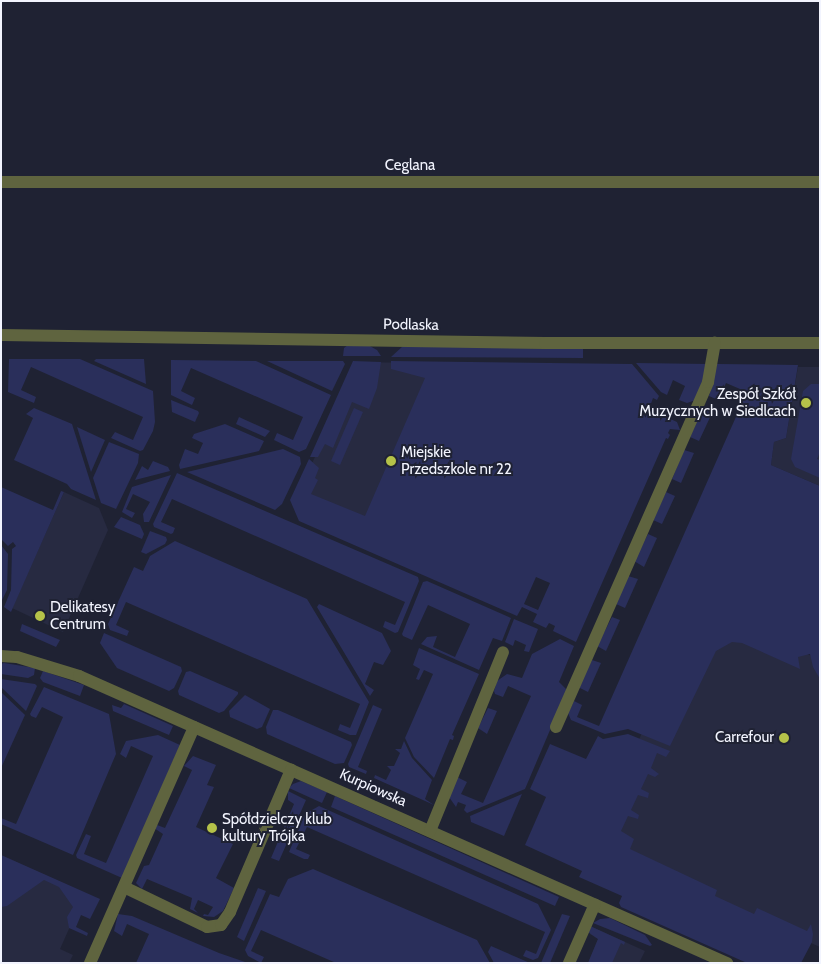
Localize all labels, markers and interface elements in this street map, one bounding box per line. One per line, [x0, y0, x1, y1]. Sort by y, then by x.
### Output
street label: Ceglana [385, 157, 435, 175]
street label: Podlaska [383, 316, 439, 334]
place label: Zespół Szkół Muzycznych w Siedlcach [639, 385, 796, 420]
marker: Zespół Szkół Muzycznych w Siedlcach [800, 397, 812, 409]
place label: Miejskie Przedszkole nr 22 [401, 443, 512, 478]
marker: Miejskie Przedszkole nr 22 [385, 455, 397, 467]
place label: Delikatesy Centrum [50, 598, 115, 633]
marker: Delikatesy Centrum [34, 610, 46, 622]
place label: Carrefour [715, 729, 774, 747]
marker: Carrefour [778, 732, 790, 744]
street label: Kurpiowska [337, 765, 409, 811]
place label: Spółdzielczy klub kultury Trójka [222, 810, 332, 845]
marker: Spółdzielczy klub kultury Trójka [206, 822, 218, 834]

